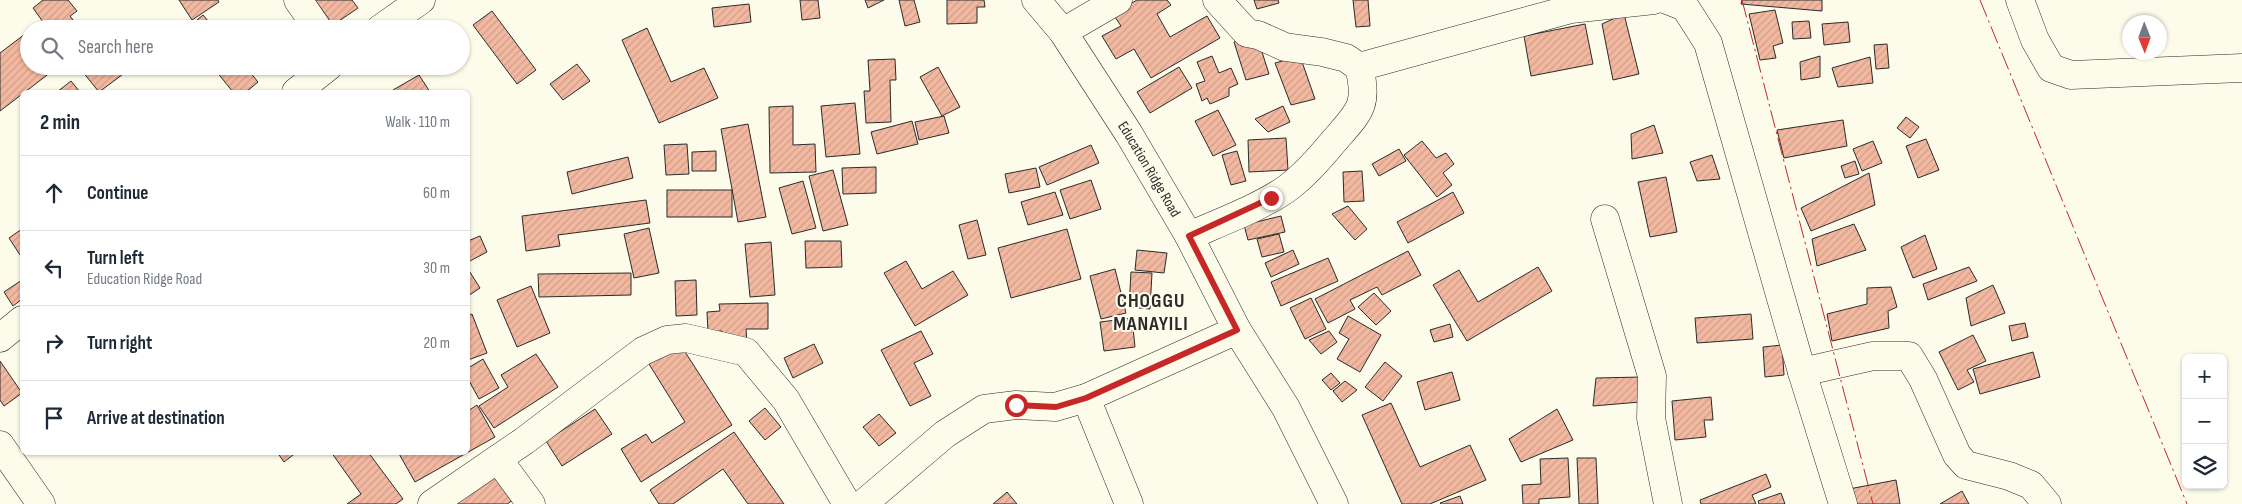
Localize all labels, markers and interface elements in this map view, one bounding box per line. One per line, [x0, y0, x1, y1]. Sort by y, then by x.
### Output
north arrow [2122, 15, 2167, 60]
search box [20, 20, 470, 75]
icon: search [38, 34, 66, 62]
text: Search here [78, 36, 154, 59]
text: 2 min [40, 110, 80, 135]
text: Walk · 110 m [385, 113, 450, 132]
street label: Education Ridge Road [1113, 118, 1185, 221]
icon: ahead [40, 179, 68, 207]
text: Continue [87, 182, 148, 205]
text: 60 m [423, 184, 450, 203]
route end [1260, 187, 1283, 210]
text: Turn left [87, 247, 144, 270]
icon: left [40, 254, 68, 282]
text: 30 m [423, 259, 450, 278]
text: Education Ridge Road [87, 270, 202, 289]
district label: CHOGGU MANAYILI [1113, 289, 1189, 336]
icon: right [40, 329, 68, 357]
text: Turn right [87, 332, 152, 355]
text: 20 m [423, 334, 450, 353]
map controls [2182, 354, 2227, 489]
button: + [2182, 354, 2227, 399]
route start [1005, 394, 1028, 417]
button: − [2182, 399, 2227, 444]
icon: arrive [40, 404, 68, 432]
text: Arrive at destination [87, 407, 225, 430]
button: layers [2182, 444, 2227, 489]

